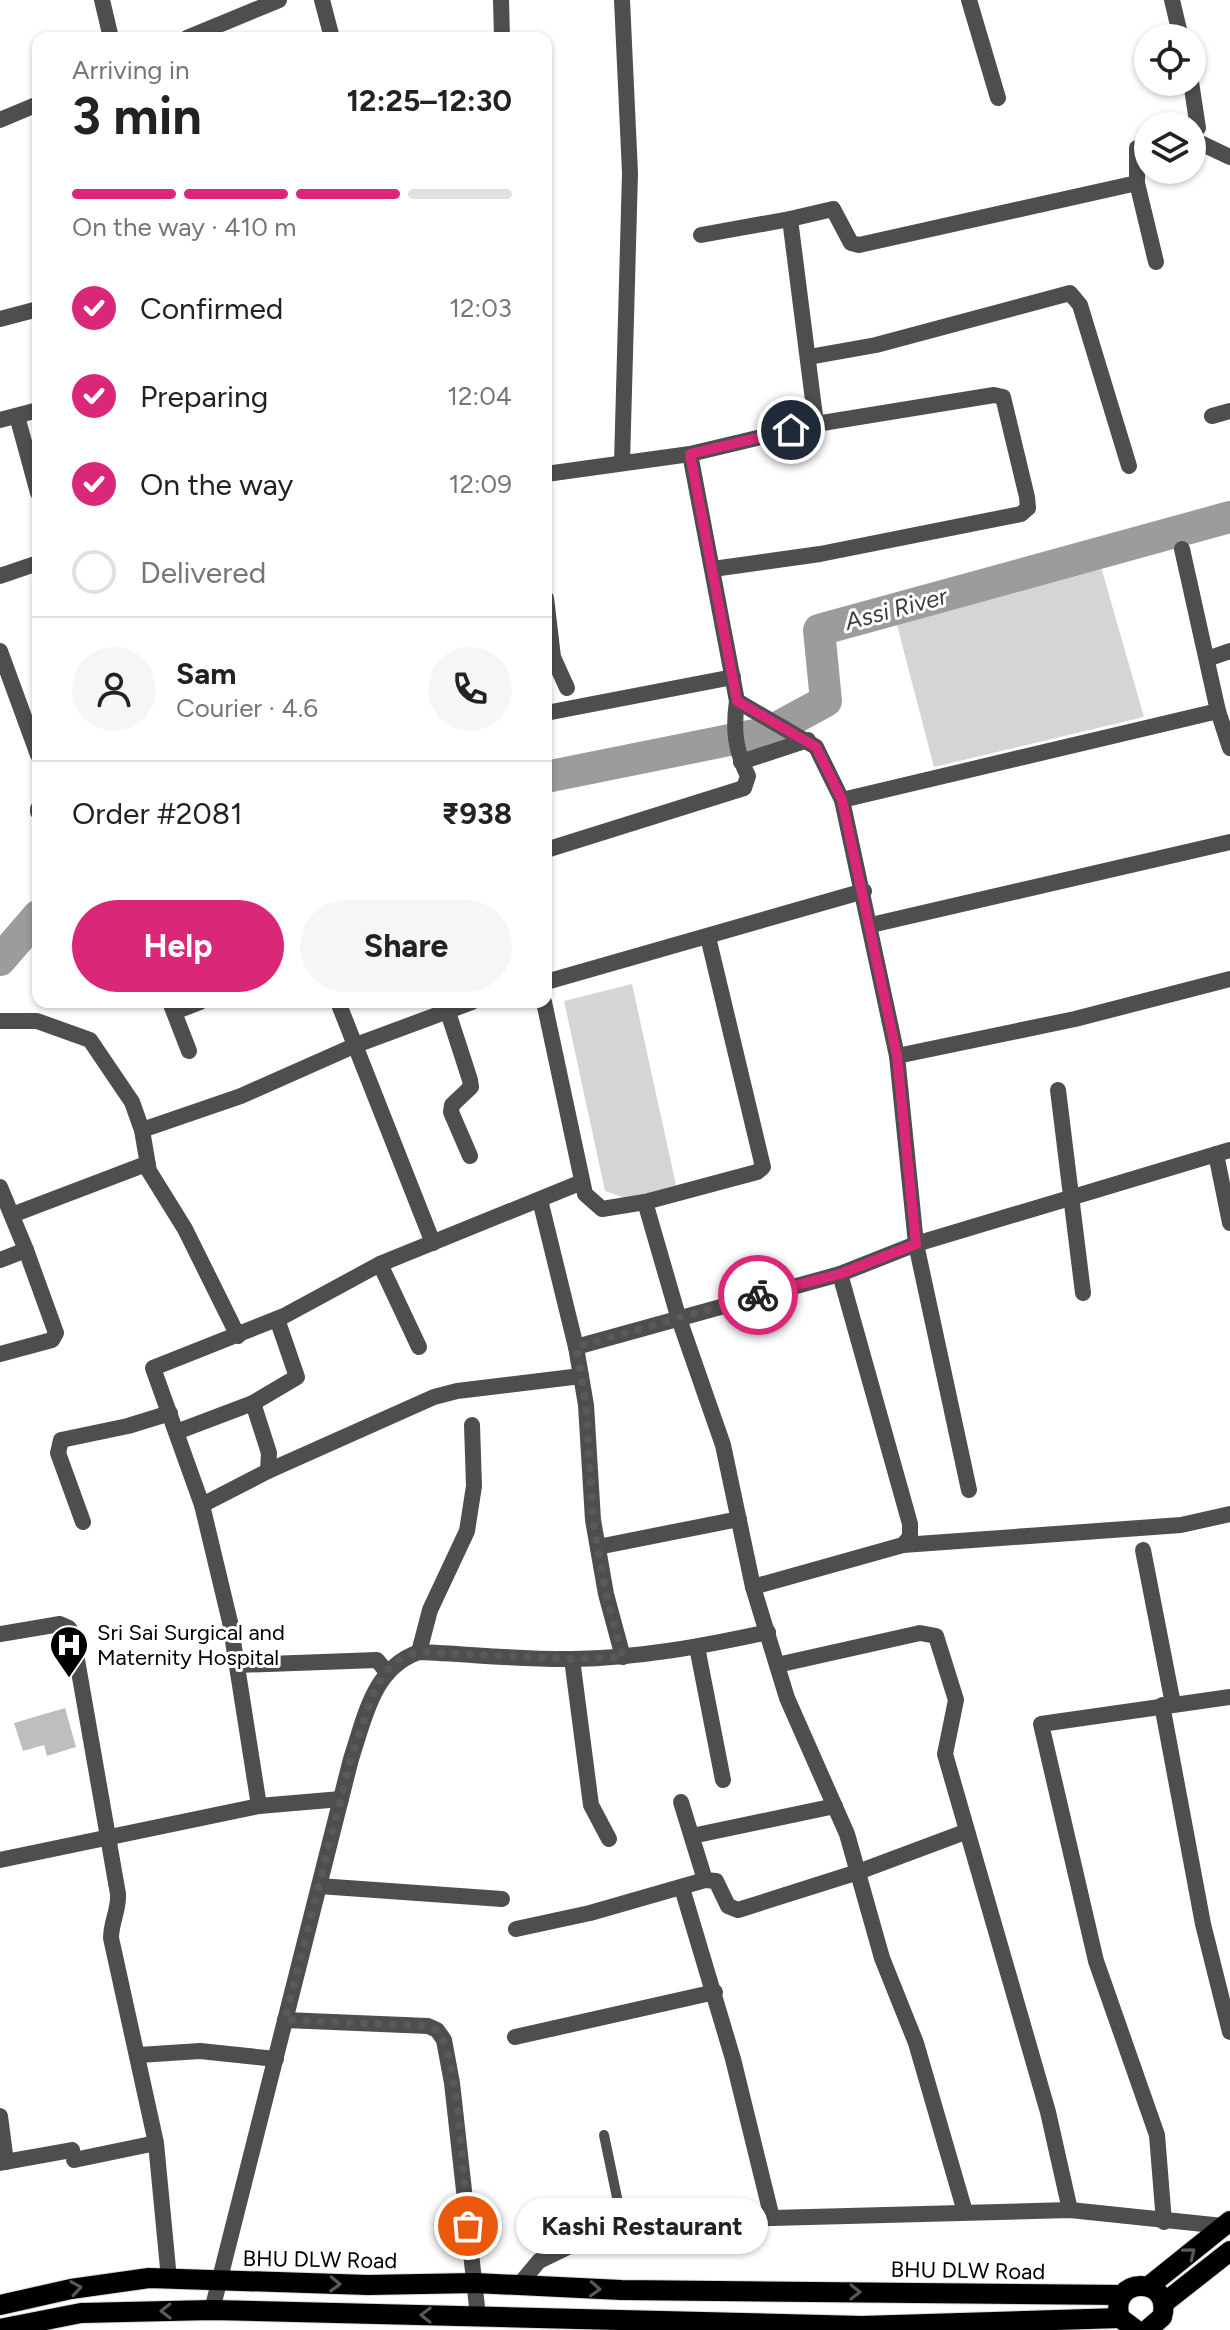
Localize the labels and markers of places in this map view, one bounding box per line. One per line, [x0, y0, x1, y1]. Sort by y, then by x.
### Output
pin [757, 396, 825, 464]
place label: Sri Sai Surgical and Maternity Hospital [97, 1619, 285, 1671]
hospital icon: Sri Sai Surgical and Maternity Hospital [48, 1624, 90, 1679]
pin [434, 2192, 502, 2260]
callout: Kashi Restaurant [516, 2198, 768, 2254]

